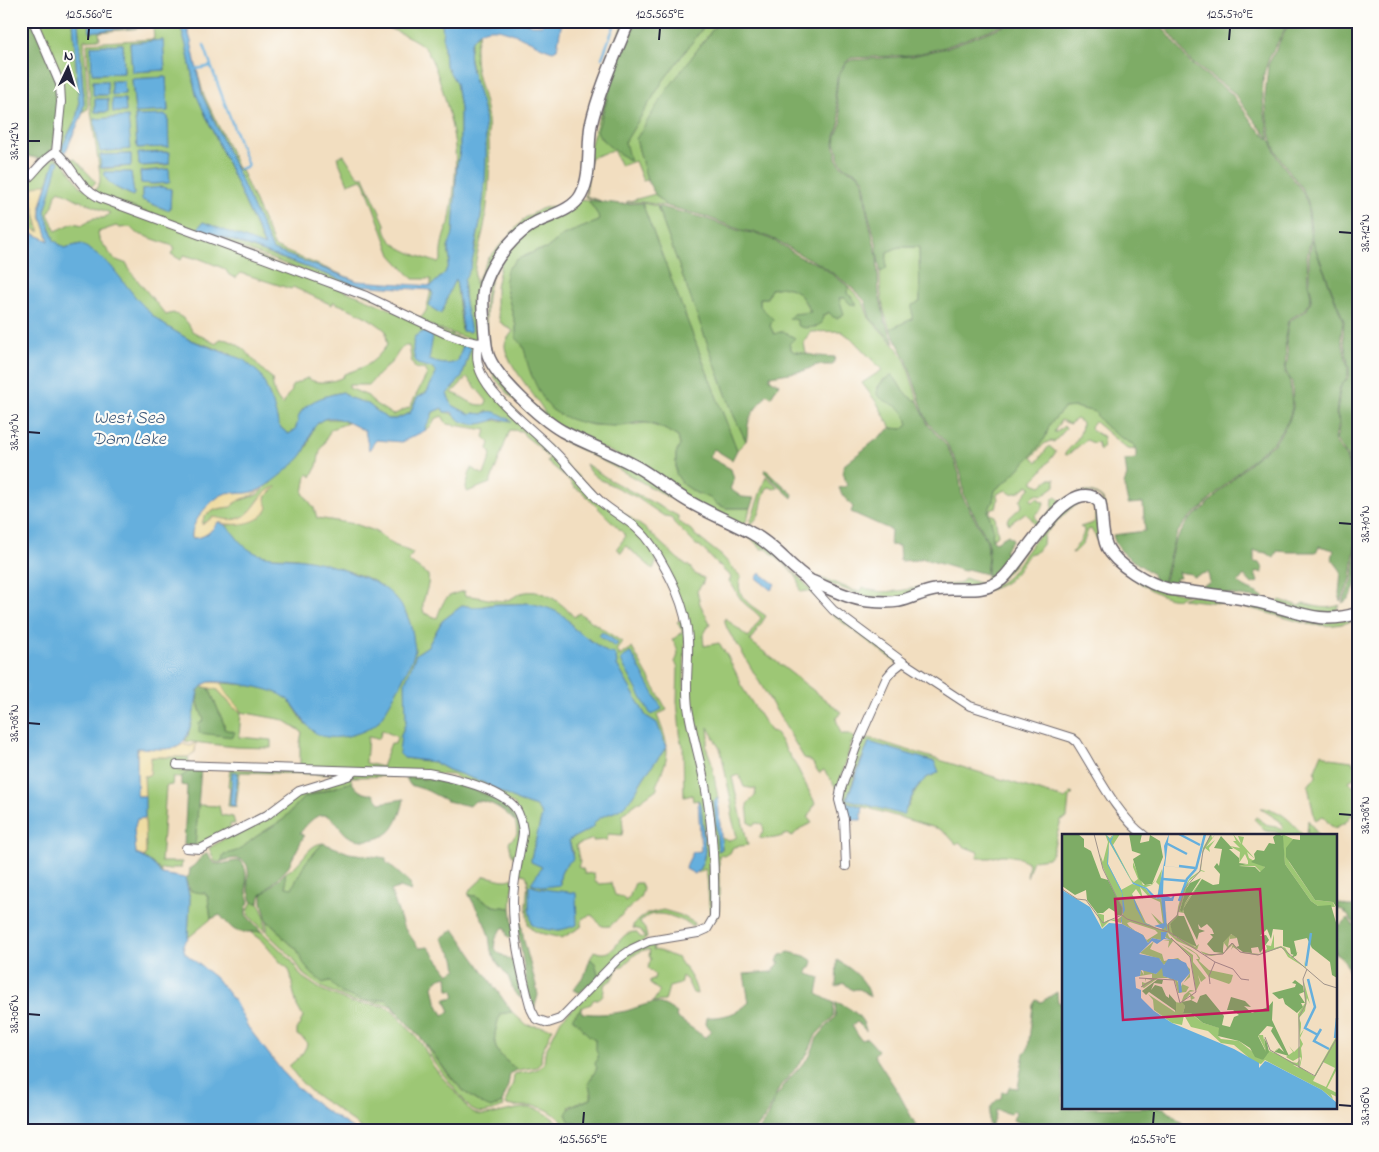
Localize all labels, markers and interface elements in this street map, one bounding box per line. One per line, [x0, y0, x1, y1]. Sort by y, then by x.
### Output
text: 125.560°E [66, 6, 112, 24]
text: 125.565°E [636, 6, 684, 24]
text: 125.570°E [1207, 6, 1253, 24]
north arrow [42, 42, 92, 92]
text: N [63, 46, 74, 67]
text: 38.712°N [6, 122, 24, 160]
text: 38.712°N [1357, 214, 1375, 252]
water label: West Sea Dam Lake [92, 406, 167, 453]
text: 38.710°N [6, 413, 24, 451]
text: 38.710°N [1357, 505, 1375, 543]
text: 38.708°N [6, 704, 24, 742]
text: 38.708°N [1357, 796, 1375, 834]
inset map [1062, 834, 1336, 1110]
text: 38.706°N [6, 995, 24, 1033]
text: 38.706°N [1357, 1087, 1375, 1125]
text: 125.565°E [559, 1131, 607, 1149]
text: 125.570°E [1130, 1131, 1176, 1149]

